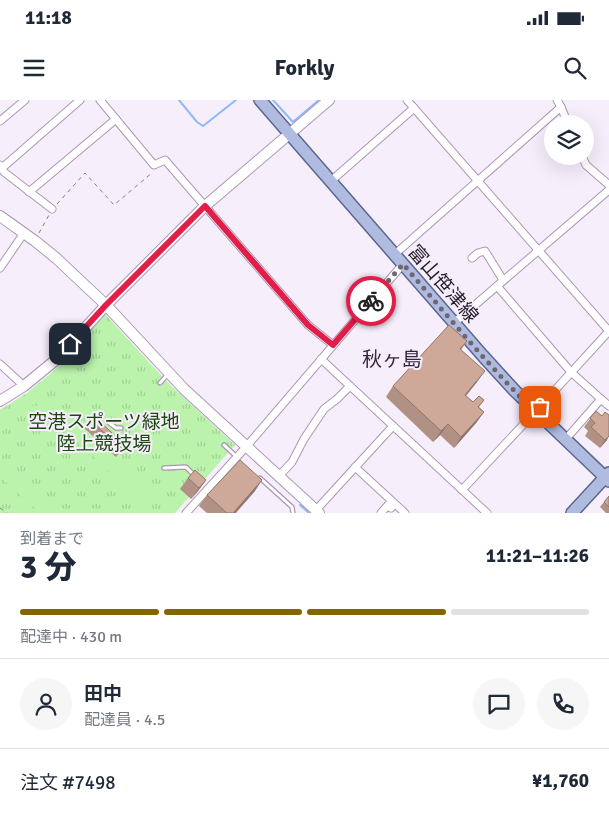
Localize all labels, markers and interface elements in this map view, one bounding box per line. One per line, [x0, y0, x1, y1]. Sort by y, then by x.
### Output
text: 11:18 [25, 6, 72, 30]
icon: menu [20, 54, 48, 82]
text: Forkly [274, 54, 335, 81]
icon: search [561, 54, 589, 82]
map controls [544, 115, 594, 165]
button: layers [544, 115, 594, 165]
street label: 富山笹津線 [403, 240, 483, 328]
courier [346, 276, 396, 326]
icon: bike [357, 287, 385, 315]
pin [49, 323, 91, 365]
icon: home [56, 330, 84, 358]
district label: 秋ヶ島 [362, 347, 422, 372]
pin [519, 386, 561, 428]
icon: bag [526, 393, 554, 421]
park label: 空港スポーツ緑地 陸上競技場 [28, 410, 180, 456]
text: 到着まで [20, 529, 84, 549]
text: 11:21–11:26 [486, 544, 589, 568]
text: 3 分 [20, 548, 76, 587]
text: 配達中 · 430 m [20, 627, 122, 647]
button: person [20, 678, 72, 730]
button: chat [473, 678, 525, 730]
button: phone [537, 678, 589, 730]
text: 田中 [84, 682, 122, 706]
text: 配達員 · 4.5 [84, 710, 165, 730]
text: ¥1,760 [532, 769, 589, 793]
text: 注文 #7498 [20, 771, 115, 795]

